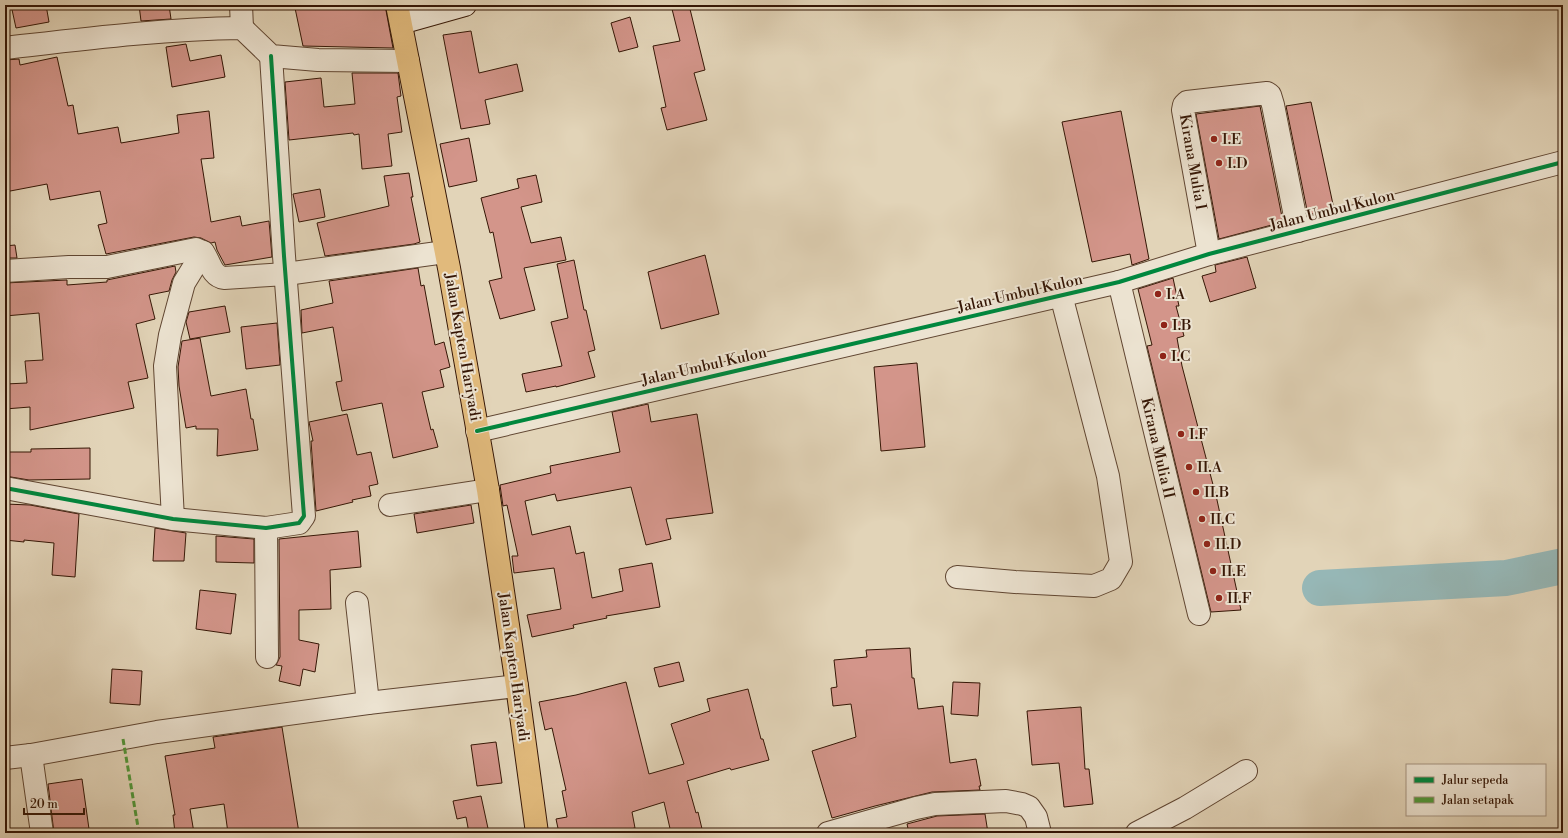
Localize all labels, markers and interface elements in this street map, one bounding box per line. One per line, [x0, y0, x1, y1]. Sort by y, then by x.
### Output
street label: Kirana Mulia I [1175, 113, 1210, 212]
place label: I.E [1222, 130, 1241, 149]
marker: I.E [1209, 134, 1219, 144]
place label: I.D [1227, 154, 1248, 173]
marker: I.D [1214, 158, 1224, 168]
street label: Jalan Umbul Kulon [1267, 186, 1397, 235]
street label: Jalan Kapten Hariyadi [440, 270, 485, 423]
street label: Jalan Umbul Kulon [955, 270, 1085, 317]
place label: I.A [1166, 285, 1186, 304]
marker: I.A [1153, 289, 1163, 299]
place label: I.B [1172, 316, 1192, 335]
marker: I.B [1159, 320, 1169, 330]
street label: Jalan Umbul Kulon [639, 343, 769, 390]
place label: I.C [1171, 347, 1190, 366]
marker: I.C [1158, 351, 1168, 361]
street label: Kirana Mulia II [1137, 396, 1178, 501]
place label: I.F [1189, 425, 1208, 444]
marker: I.F [1176, 429, 1186, 439]
place label: II.A [1197, 458, 1223, 477]
marker: II.A [1184, 462, 1194, 472]
place label: II.B [1204, 483, 1229, 502]
marker: II.B [1191, 487, 1201, 497]
place label: II.C [1210, 510, 1235, 529]
marker: II.C [1197, 514, 1207, 524]
place label: II.D [1215, 535, 1241, 554]
marker: II.D [1202, 539, 1212, 549]
place label: II.E [1221, 562, 1246, 581]
marker: II.E [1208, 566, 1218, 576]
place label: II.F [1227, 589, 1252, 608]
street label: Jalan Kapten Hariyadi [494, 590, 533, 743]
marker: II.F [1214, 593, 1224, 603]
legend [1406, 764, 1546, 816]
text: Jalur sepeda [1441, 773, 1509, 788]
scale bar [24, 790, 84, 816]
text: Jalan setapak [1441, 793, 1514, 808]
text: 20 m [30, 797, 58, 812]

